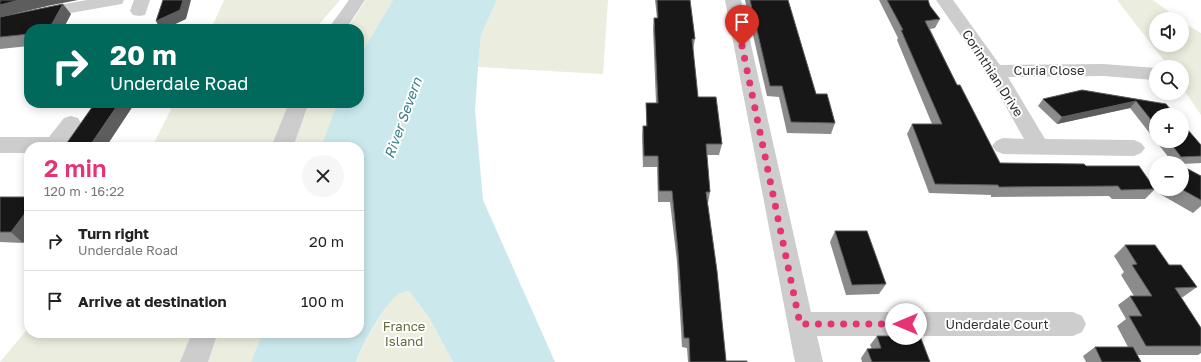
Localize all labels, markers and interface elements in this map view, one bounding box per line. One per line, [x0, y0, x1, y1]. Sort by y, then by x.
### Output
pin [725, 5, 759, 46]
icon: arrive [731, 11, 753, 33]
map controls [1149, 12, 1189, 196]
button: sound [1149, 12, 1189, 52]
street label: Corinthian Drive [959, 26, 1027, 120]
text: 20 m [110, 38, 177, 71]
icon: right [44, 40, 96, 92]
button: search [1149, 60, 1189, 100]
street label: Curia Close [1014, 62, 1084, 78]
text: Underdale Road [110, 72, 248, 94]
water label: River Severn [380, 74, 425, 160]
button: + [1149, 108, 1189, 148]
text: 2 min [44, 153, 106, 182]
button: close [302, 155, 344, 197]
button: − [1149, 156, 1189, 196]
text: 120 m · 16:22 [44, 183, 124, 199]
text: Turn right [78, 224, 149, 242]
icon: right [44, 230, 66, 252]
text: 20 m [309, 232, 344, 250]
text: Underdale Road [78, 242, 178, 258]
icon: arrive [44, 290, 66, 312]
text: Arrive at destination [78, 292, 227, 310]
text: 100 m [301, 292, 344, 310]
position arrow [885, 303, 927, 345]
street label: Underdale Court [945, 316, 1049, 332]
park label: France Island [383, 318, 425, 349]

